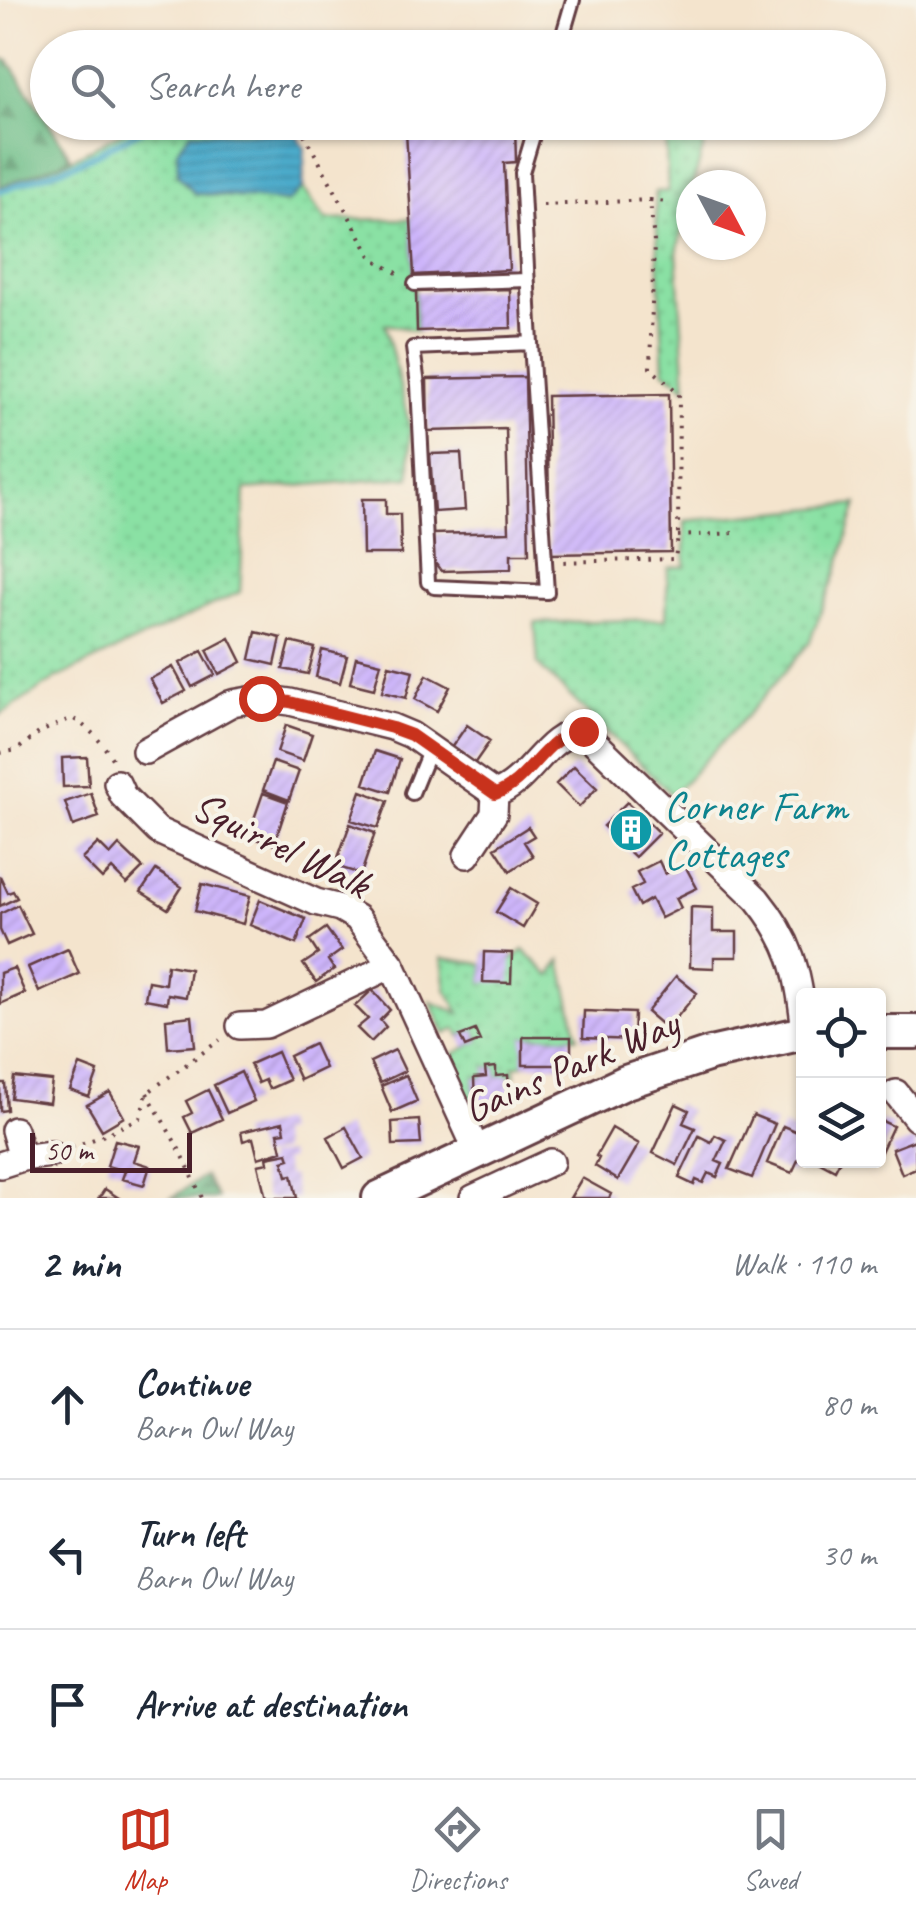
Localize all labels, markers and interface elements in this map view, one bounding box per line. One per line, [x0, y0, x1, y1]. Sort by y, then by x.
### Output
search box [30, 30, 886, 140]
icon: search [65, 58, 120, 113]
text: Search here [145, 62, 300, 109]
north arrow [676, 170, 766, 260]
route start [239, 676, 285, 722]
route end [561, 709, 607, 755]
street label: Squirrel Walk [184, 779, 381, 912]
place label: Corner Farm Cottages [664, 780, 850, 881]
building icon: Corner Farm Cottages [608, 807, 654, 853]
map controls [796, 988, 886, 1168]
button: locate [796, 988, 886, 1078]
street label: Gains Park Way [455, 996, 689, 1135]
button: layers [796, 1078, 886, 1168]
scale bar [30, 1128, 192, 1172]
text: 50 m [45, 1133, 93, 1168]
text: 2 min [40, 1237, 120, 1290]
text: Walk · 110 m [732, 1243, 876, 1284]
text: Continue [135, 1360, 249, 1407]
icon: ahead [40, 1377, 95, 1432]
text: 80 m [822, 1384, 876, 1425]
text: Barn Owl Way [135, 1407, 293, 1448]
text: Turn left [135, 1510, 245, 1557]
icon: left [40, 1527, 95, 1582]
text: 30 m [822, 1534, 876, 1575]
text: Barn Owl Way [135, 1557, 293, 1598]
icon: arrive [40, 1677, 95, 1732]
text: Arrive at destination [135, 1681, 407, 1728]
tab: Map [118, 1802, 173, 1897]
tab: Directions [409, 1802, 507, 1897]
tab: Saved [743, 1802, 798, 1897]

